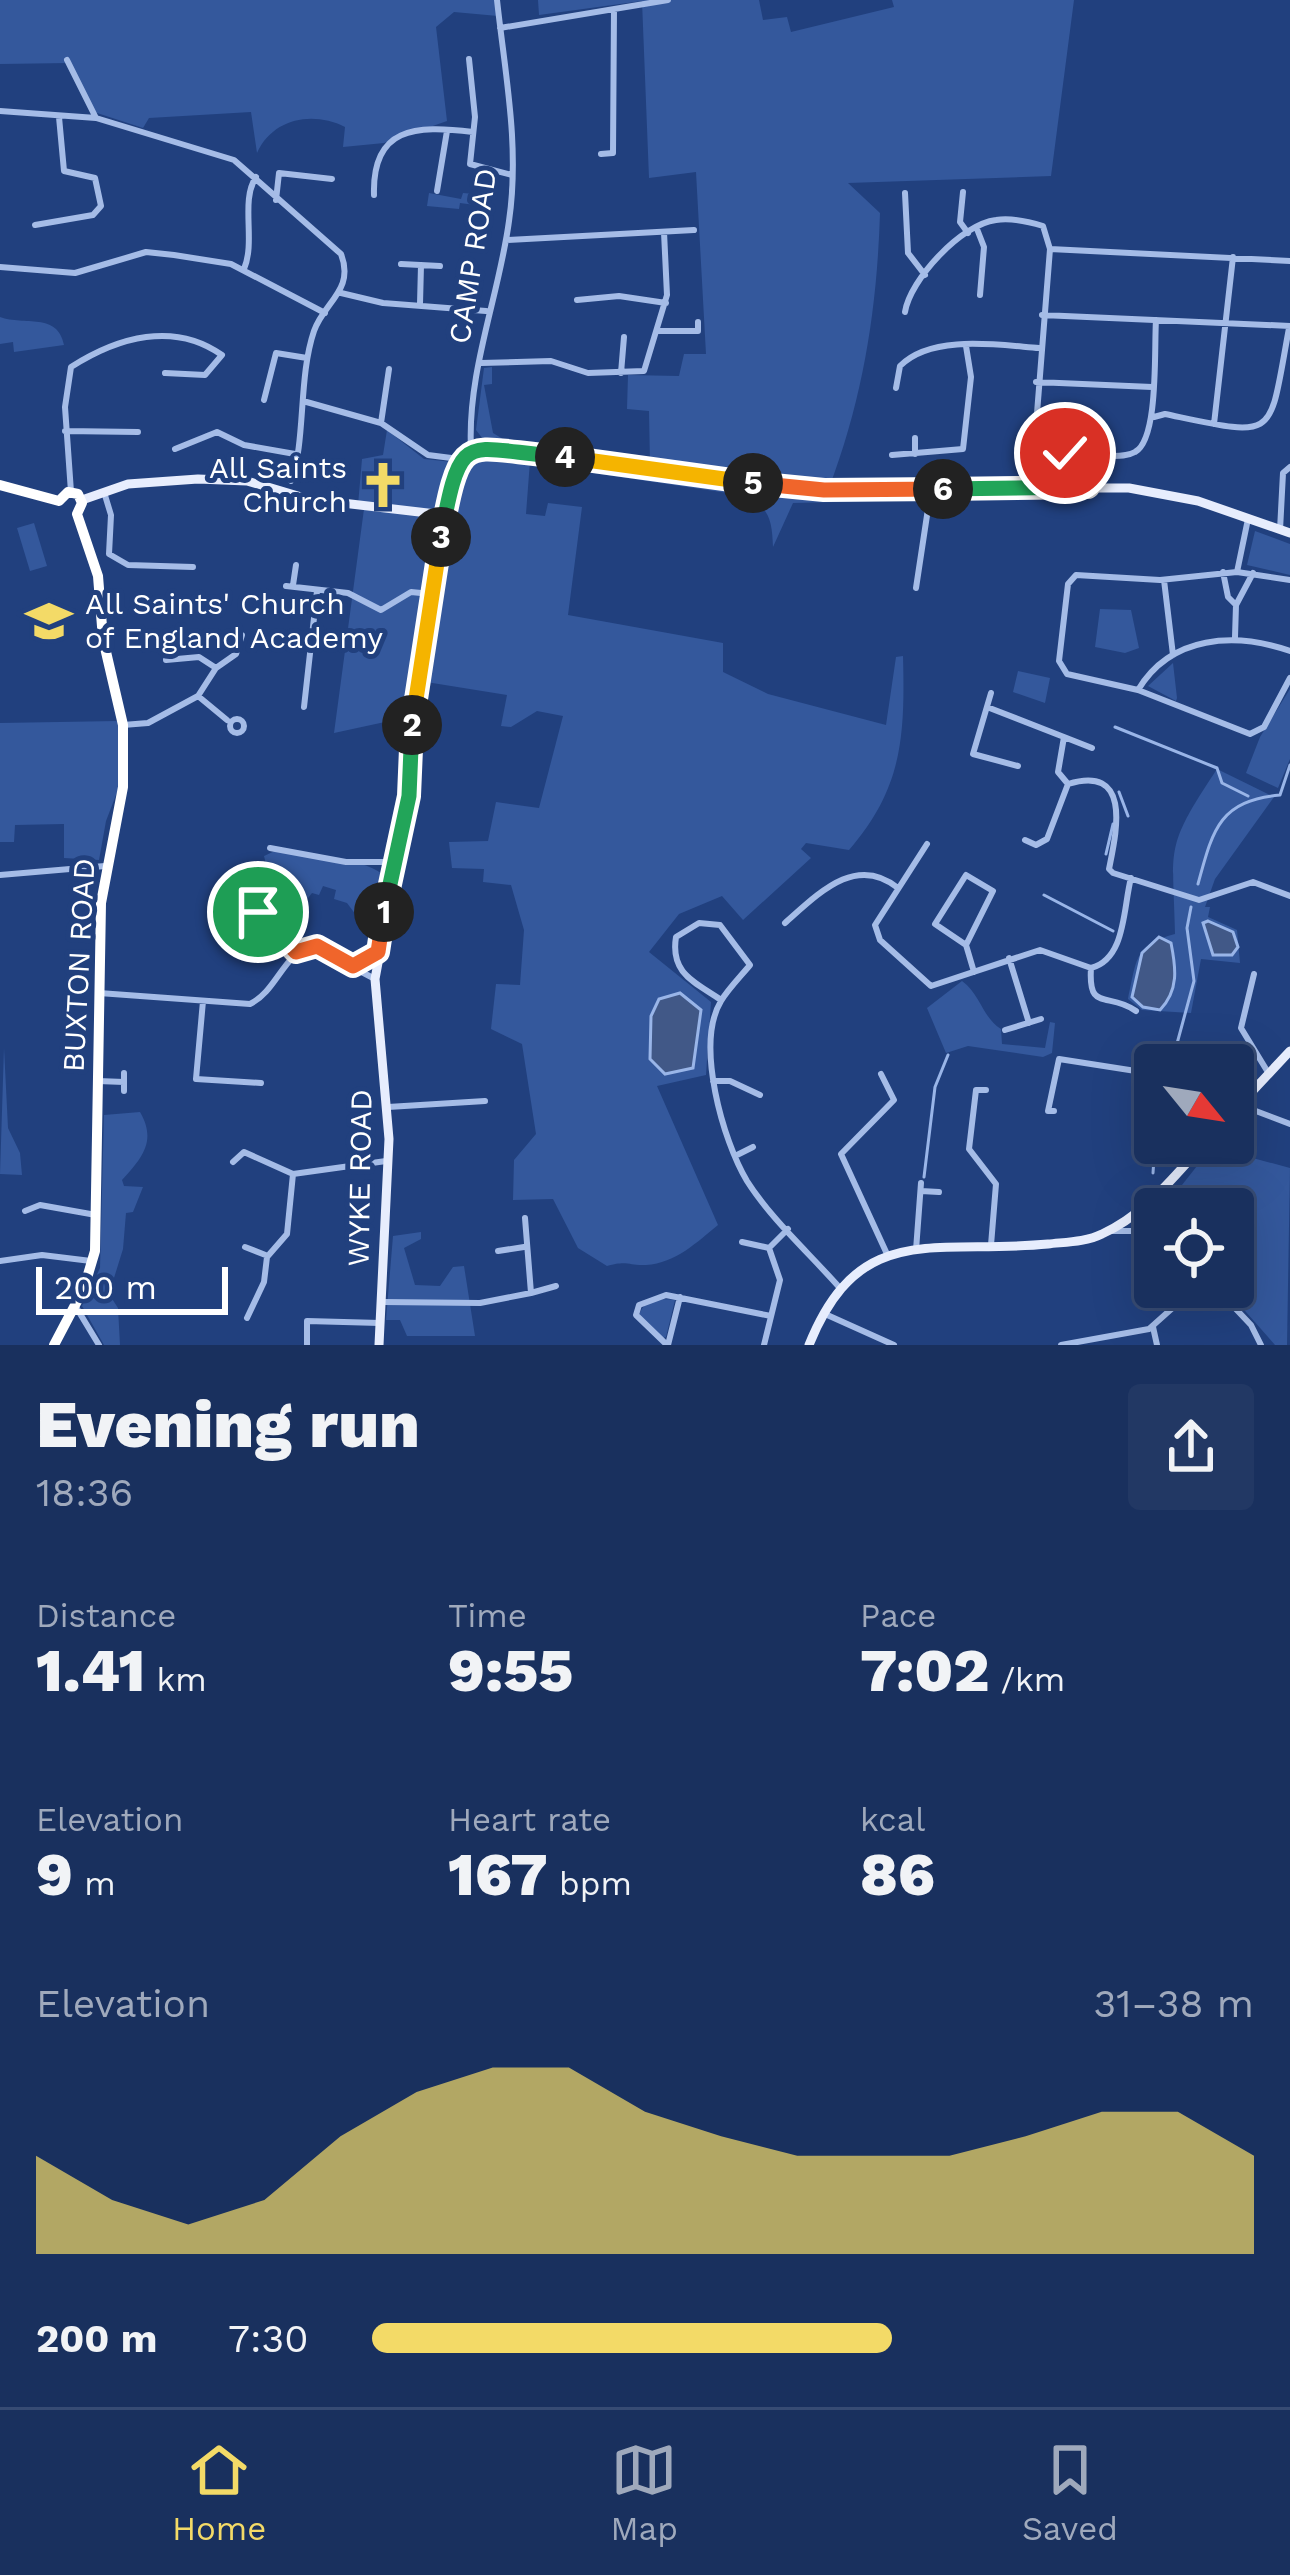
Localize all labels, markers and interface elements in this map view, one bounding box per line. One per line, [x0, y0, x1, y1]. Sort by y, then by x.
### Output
street label: CAMP ROAD [441, 166, 504, 346]
pin [1014, 402, 1116, 504]
icon: check [1032, 420, 1098, 486]
pin: 4 [535, 427, 595, 487]
text: 4 [554, 437, 576, 476]
place label: All Saints Church [209, 450, 347, 519]
pin: 5 [723, 453, 783, 513]
pin: 6 [913, 459, 973, 519]
church icon: All Saints Church [358, 460, 408, 510]
text: 5 [743, 463, 763, 502]
text: 6 [933, 469, 953, 508]
pin: 3 [411, 507, 471, 567]
text: 3 [431, 517, 451, 556]
place label: All Saints' Church of England Academy [85, 586, 383, 655]
school or university icon: All Saints' Church of England Academy [24, 596, 74, 646]
pin: 2 [382, 695, 442, 755]
text: 2 [402, 705, 422, 744]
street label: BUXTON ROAD [55, 857, 102, 1073]
pin [207, 861, 309, 963]
icon: arrive [225, 879, 291, 945]
pin: 1 [354, 882, 414, 942]
text: 1 [377, 892, 391, 931]
north arrow [1134, 1044, 1254, 1164]
map controls [1134, 1044, 1254, 1308]
street label: WYKE ROAD [340, 1089, 379, 1267]
button: locate [1134, 1188, 1254, 1308]
scale bar [36, 1261, 228, 1314]
text: 200 m [54, 1268, 157, 1307]
button: share [1128, 1384, 1254, 1510]
text: Evening run [36, 1386, 420, 1463]
text: 18:36 [36, 1470, 133, 1515]
text: Distance [36, 1596, 176, 1635]
text: Time [448, 1596, 527, 1635]
text: Pace [860, 1596, 936, 1635]
text: 1.41 [36, 1635, 145, 1706]
text: 9:55 [448, 1635, 573, 1706]
text: 7:02 [860, 1635, 989, 1706]
text: km [145, 1660, 207, 1699]
text: /km [989, 1660, 1065, 1699]
text: Elevation [36, 1800, 183, 1839]
text: Heart rate [448, 1800, 611, 1839]
text: kcal [860, 1800, 925, 1839]
text: 9 [36, 1839, 73, 1910]
text: 167 [448, 1839, 548, 1910]
text: 86 [860, 1839, 935, 1910]
text: m [73, 1864, 116, 1903]
text: bpm [548, 1864, 632, 1903]
text: Elevation [36, 1981, 210, 2026]
text: 31–38 m [1093, 1981, 1254, 2026]
text: 200 m [36, 2316, 157, 2361]
text: 7:30 [228, 2316, 308, 2361]
tab: Home [172, 2437, 266, 2548]
tab: Map [611, 2437, 678, 2548]
tab: Saved [1022, 2437, 1118, 2548]

